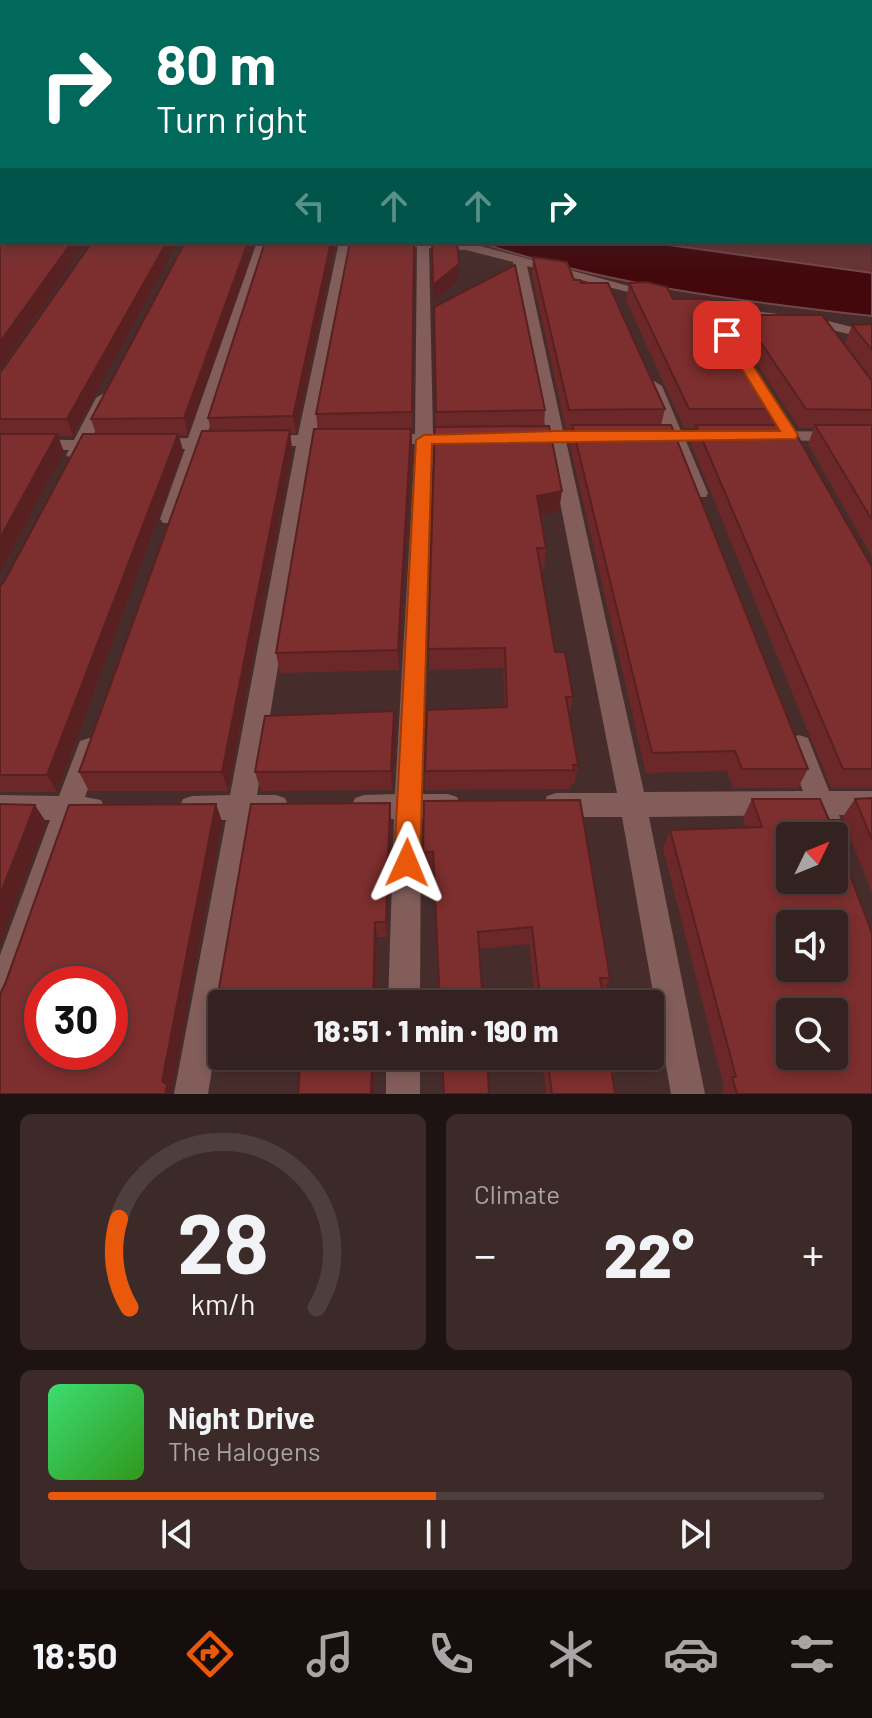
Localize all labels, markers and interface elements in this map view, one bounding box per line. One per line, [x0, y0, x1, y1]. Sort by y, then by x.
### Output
text: 80 m [156, 29, 276, 96]
icon: right [24, 32, 128, 136]
text: Turn right [156, 97, 308, 140]
icon: left [288, 184, 332, 228]
icon: ahead [372, 184, 416, 228]
icon: ahead [456, 184, 500, 228]
icon: right [540, 184, 584, 228]
pin [693, 301, 761, 369]
icon: arrive [705, 313, 749, 357]
position arrow [365, 821, 449, 905]
north arrow [776, 822, 848, 894]
map controls [776, 822, 848, 1070]
button: sound [776, 910, 848, 982]
speed limit sign: 30 [24, 966, 128, 1070]
button: search [776, 998, 848, 1070]
text: 18:51 · 1 min · 190 m [314, 1012, 558, 1048]
text: Climate [474, 1178, 560, 1209]
text: 28 [177, 1191, 269, 1291]
text: 22° [604, 1218, 694, 1290]
text: − [474, 1227, 496, 1280]
text: + [802, 1227, 824, 1280]
text: km/h [191, 1286, 255, 1321]
text: Night Drive [168, 1399, 315, 1435]
text: The Halogens [168, 1435, 320, 1466]
icon: previous [155, 1512, 199, 1556]
icon: pause [414, 1512, 458, 1556]
icon: next [673, 1512, 717, 1556]
icon: directions [182, 1626, 238, 1682]
icon: music [302, 1626, 358, 1682]
icon: phone [423, 1626, 479, 1682]
icon: climate [543, 1626, 599, 1682]
icon: car [663, 1626, 719, 1682]
icon: filters [784, 1626, 840, 1682]
text: 18:50 [32, 1633, 117, 1676]

